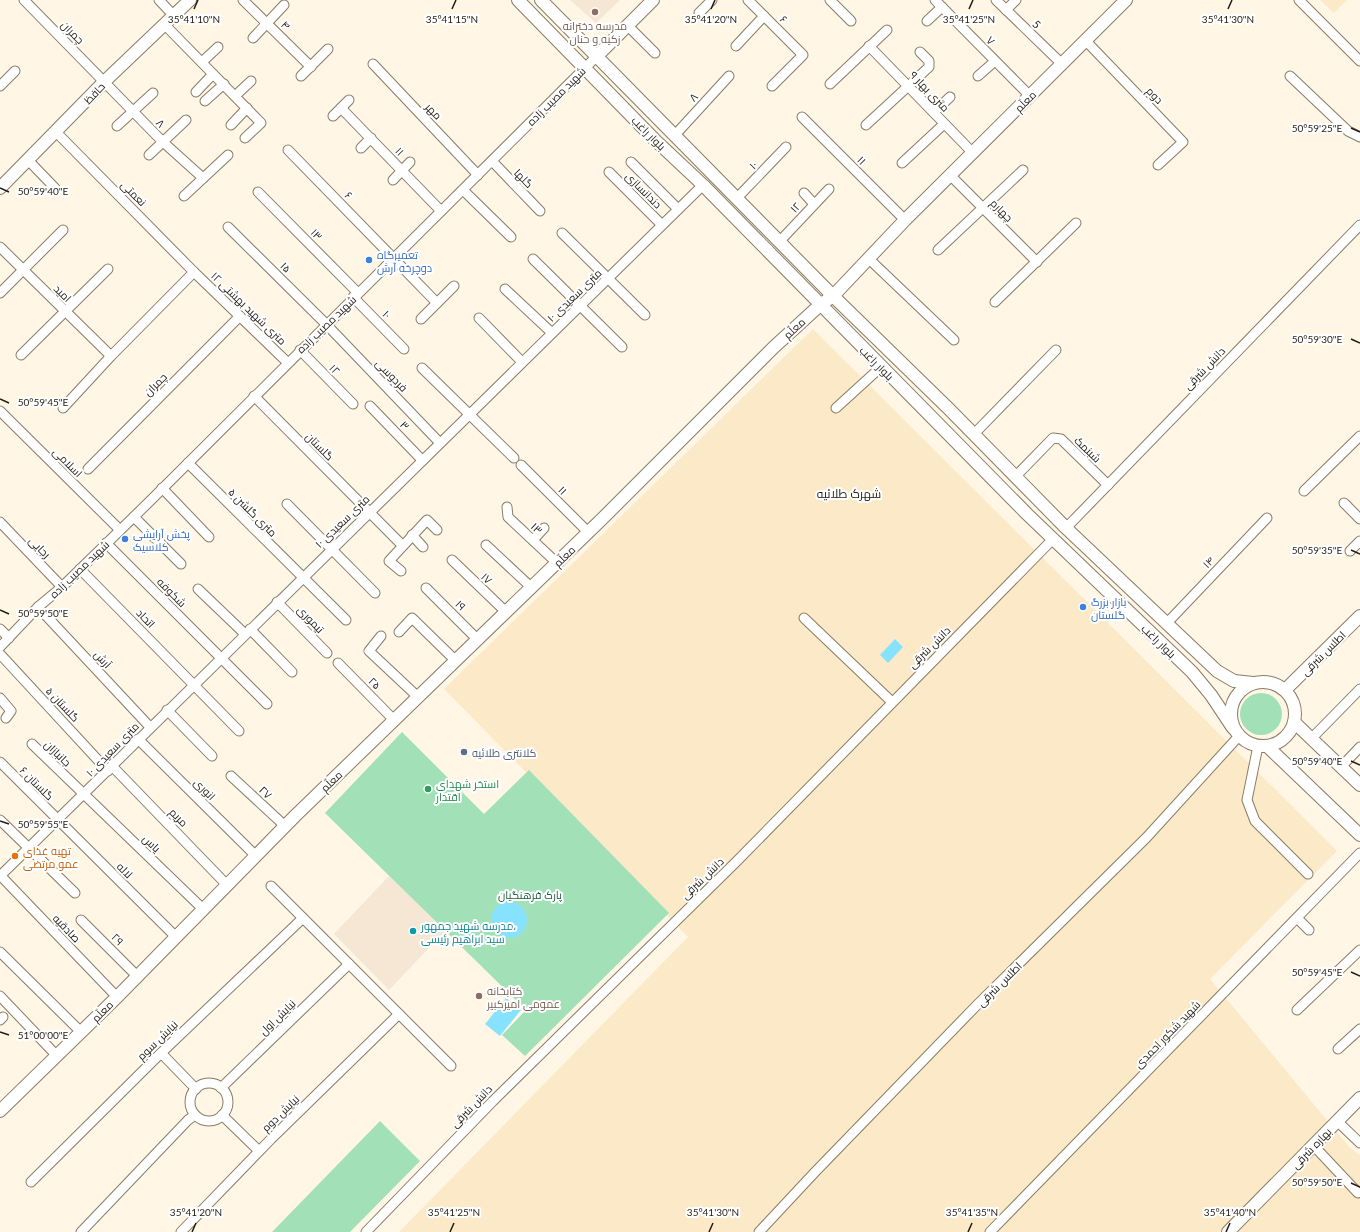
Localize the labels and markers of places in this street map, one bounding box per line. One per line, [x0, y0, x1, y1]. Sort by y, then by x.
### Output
marker: مدرسه دخترانه زکیه و حنان [590, 7, 600, 17]
place label: مدرسه دخترانه زکیه و حنان [563, 19, 627, 46]
place label: تعمیرگاه دوچرخه آرش [377, 248, 432, 275]
marker: تعمیرگاه دوچرخه آرش [364, 255, 374, 265]
place label: پخش آرایشی کلاسیک [133, 527, 190, 553]
marker: پخش آرایشی کلاسیک [120, 534, 130, 544]
place label: بازار بزرگ گلستان [1091, 595, 1127, 622]
marker: بازار بزرگ گلستان [1078, 602, 1088, 612]
place label: کلانتری طلائیه [472, 746, 537, 760]
marker: کلانتری طلائیه [459, 747, 469, 757]
place label: استخر شهدای اقتدار [435, 777, 499, 804]
marker: استخر شهدای اقتدار [423, 784, 433, 794]
place label: تهیه غذای عمو مرتضی [23, 844, 79, 871]
marker: تهیه غذای عمو مرتضی [10, 851, 20, 861]
place label: مدرسه شهید جمهور، سید ابراهیم رئیسی [420, 919, 516, 947]
marker: مدرسه شهید جمهور، سید ابراهیم رئیسی [408, 926, 418, 936]
place label: کتابخانه عمومی امیرکبیر [486, 984, 560, 1011]
marker: کتابخانه عمومی امیرکبیر [474, 991, 484, 1001]

